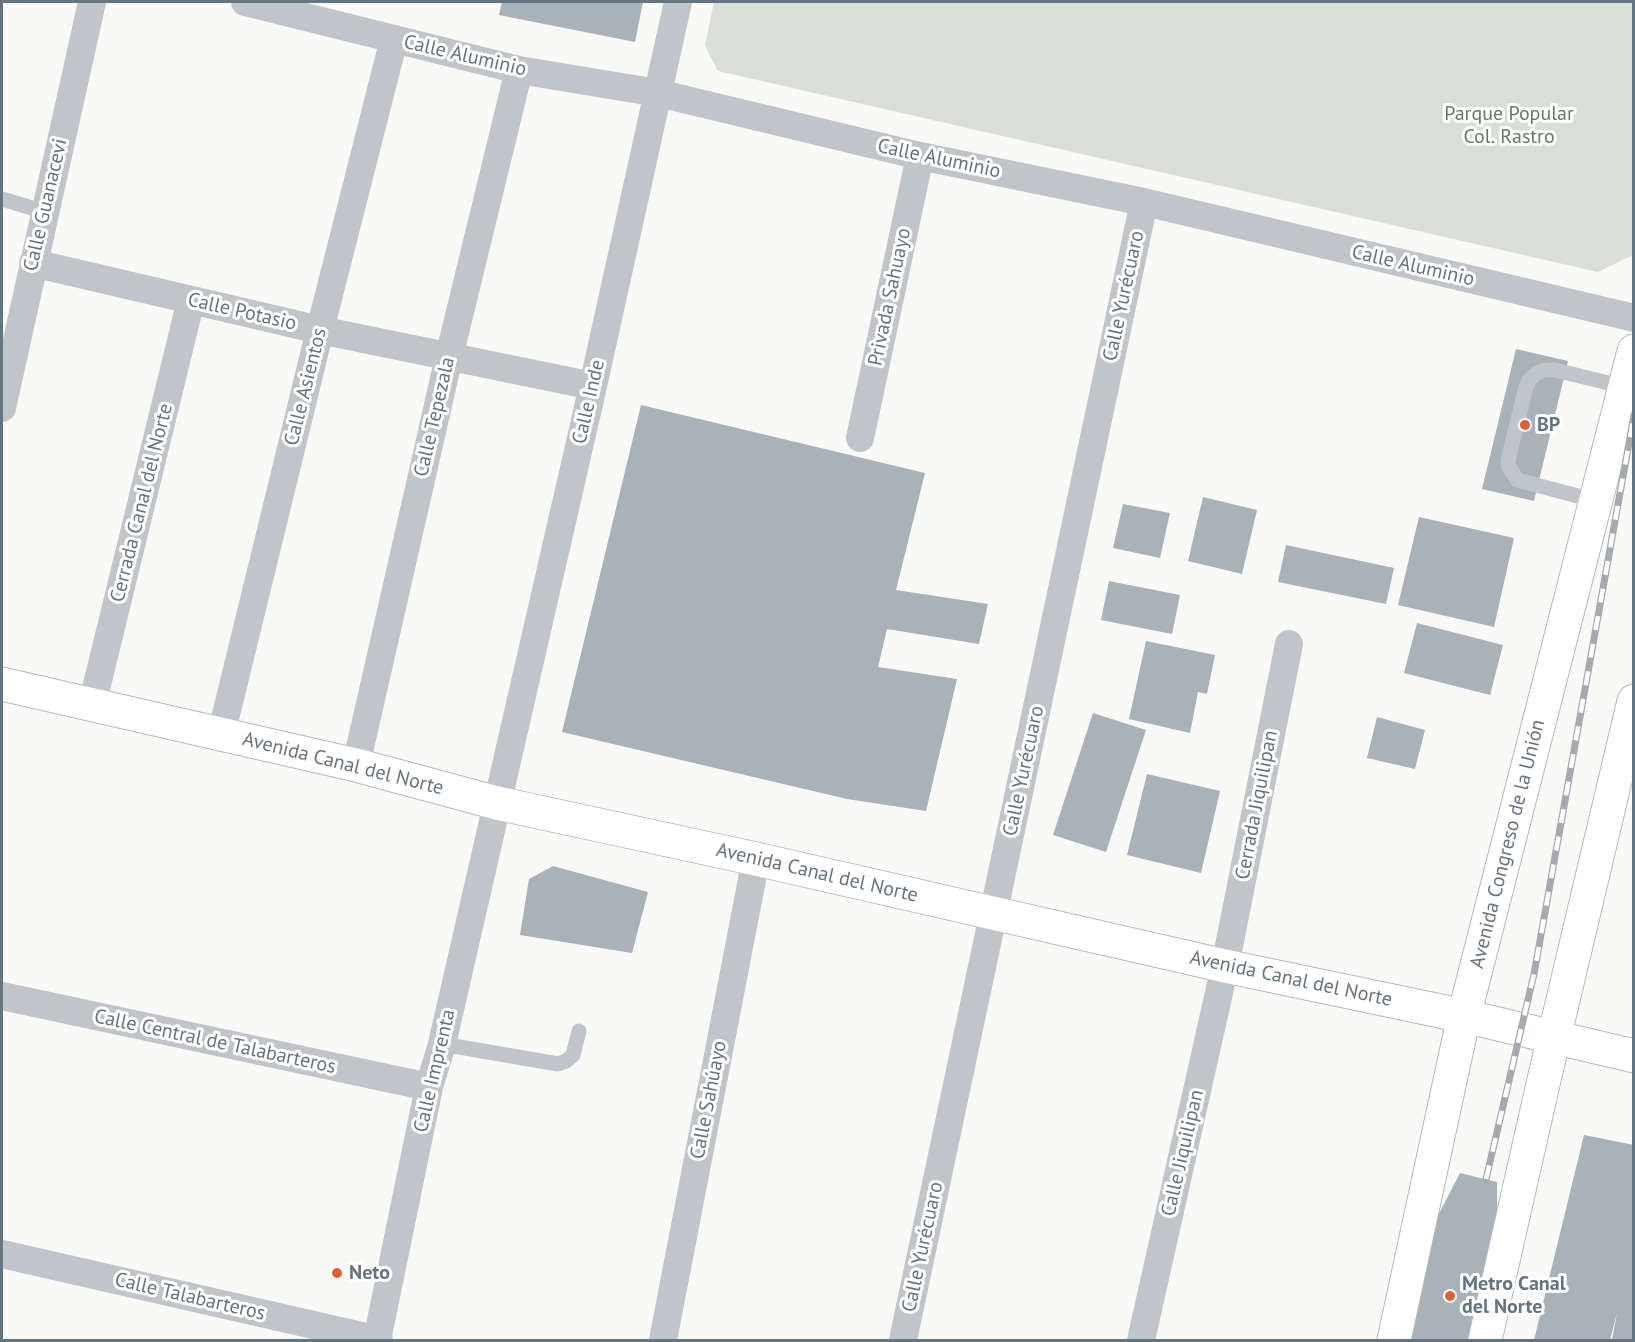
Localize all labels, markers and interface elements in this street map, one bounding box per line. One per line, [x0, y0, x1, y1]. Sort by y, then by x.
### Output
street label: Calle Aluminio [401, 30, 529, 82]
park label: Parque Popular Col. Rastro [1444, 102, 1574, 149]
street label: Calle Aluminio [875, 134, 1003, 184]
street label: Calle Guanacevi [19, 136, 73, 274]
street label: Privada Sahuayo [864, 226, 916, 368]
street label: Calle Yurécuaro [1098, 229, 1150, 363]
street label: Calle Aluminio [1349, 240, 1477, 292]
street label: Calle Potasio [185, 288, 299, 336]
street label: Calle Asientos [280, 326, 332, 448]
street label: Calle Tepezala [410, 355, 460, 479]
street label: Calle Inde [568, 357, 610, 447]
street label: Cerrada Canal del Norte [106, 401, 178, 605]
place label: BP [1537, 413, 1560, 437]
marker: BP [1518, 418, 1532, 432]
street label: Calle Yurécuaro [998, 704, 1050, 838]
street label: Avenida Congreso de la Unión [1465, 717, 1551, 971]
street label: Avenida Canal del Norte [240, 727, 446, 801]
street label: Cerrada Jiquilipan [1231, 728, 1283, 882]
street label: Avenida Canal del Norte [714, 838, 920, 908]
street label: Avenida Canal del Norte [1188, 946, 1394, 1012]
street label: Calle Central de Talabarteros [92, 1005, 338, 1079]
street label: Calle Imprenta [409, 1007, 461, 1135]
street label: Calle Sahúayo [686, 1039, 732, 1161]
street label: Calle Jiquilipan [1157, 1087, 1209, 1219]
street label: Calle Yurécuaro [897, 1180, 949, 1314]
place label: Neto [349, 1261, 390, 1285]
marker: Neto [330, 1266, 344, 1280]
street label: Calle Talabarteros [112, 1268, 268, 1326]
place label: Metro Canal del Norte [1462, 1272, 1566, 1319]
marker: Metro Canal del Norte [1443, 1289, 1457, 1303]

